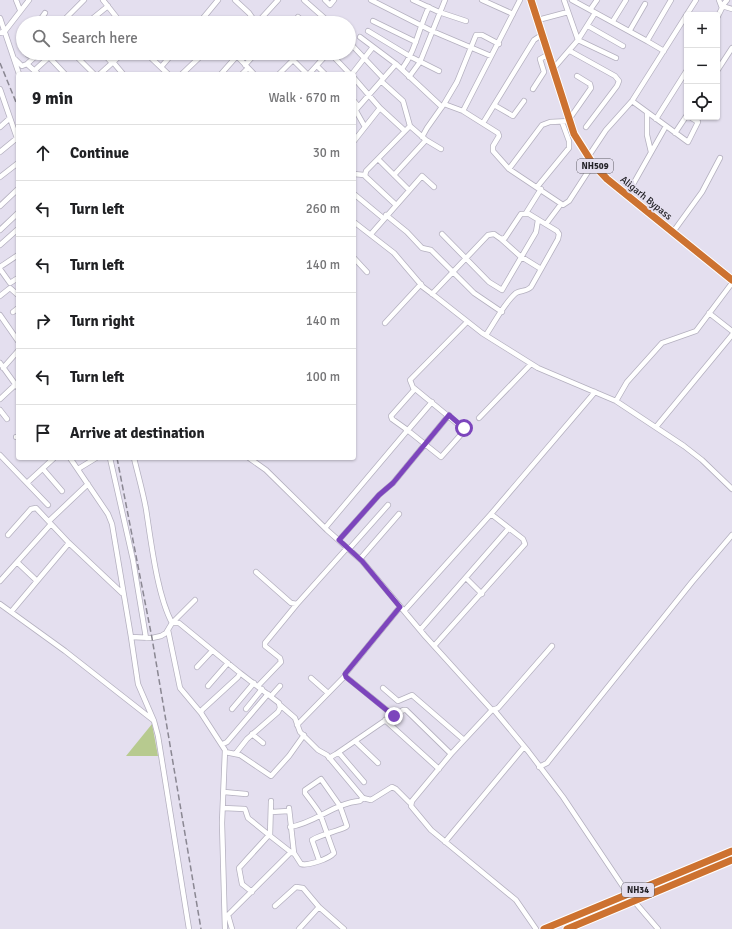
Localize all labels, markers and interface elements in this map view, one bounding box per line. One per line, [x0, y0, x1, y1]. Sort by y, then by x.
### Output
map controls [684, 12, 720, 120]
button: + [684, 12, 720, 48]
search box [16, 16, 356, 60]
icon: search [30, 27, 52, 49]
text: Search here [62, 29, 138, 47]
button: − [684, 48, 720, 84]
button: locate [684, 84, 720, 120]
text: 9 min [32, 88, 73, 109]
text: Walk · 670 m [269, 90, 340, 106]
icon: ahead [32, 142, 54, 164]
text: Continue [70, 144, 129, 162]
text: 30 m [313, 145, 340, 161]
road number: NH509 [577, 159, 613, 173]
street label: Aligarh Bypass [618, 174, 675, 223]
icon: left [32, 198, 54, 220]
text: Turn left [70, 200, 124, 218]
text: 260 m [306, 201, 340, 217]
icon: left [32, 254, 54, 276]
text: Turn left [70, 256, 124, 274]
text: 140 m [306, 257, 340, 273]
icon: right [32, 310, 54, 332]
text: Turn right [70, 312, 135, 330]
text: 140 m [306, 313, 340, 329]
icon: left [32, 366, 54, 388]
text: Turn left [70, 368, 124, 386]
text: 100 m [306, 369, 340, 385]
route start [455, 419, 473, 437]
icon: arrive [32, 422, 54, 444]
text: Arrive at destination [70, 424, 205, 442]
route end [385, 707, 403, 725]
road number: NH34 [622, 883, 654, 897]

